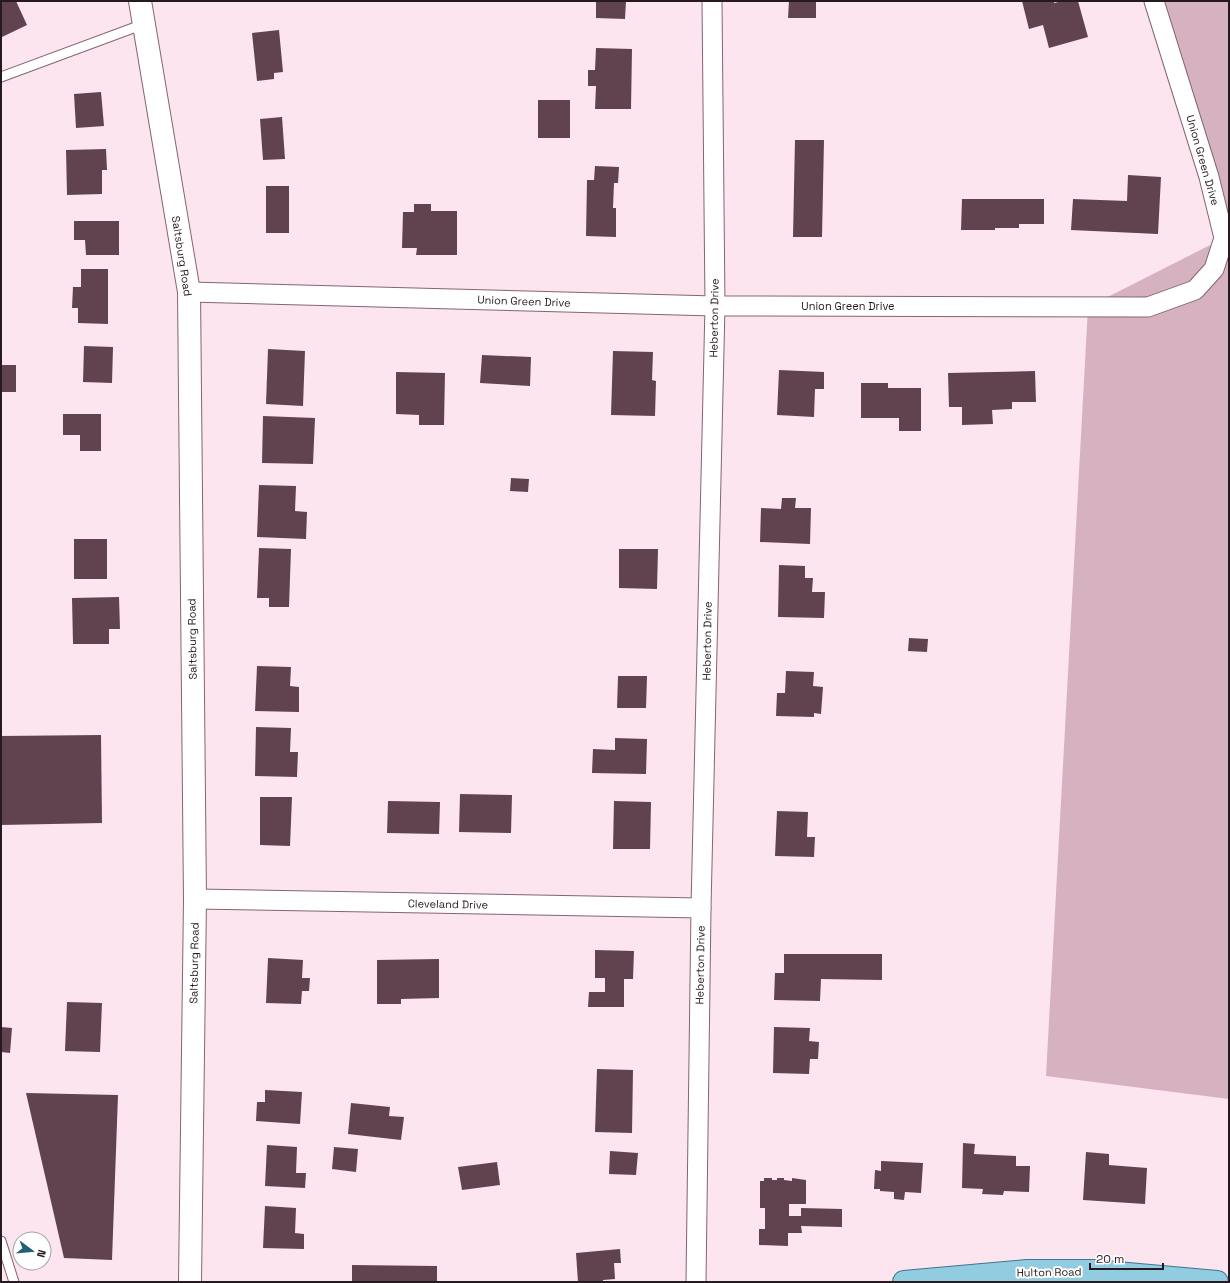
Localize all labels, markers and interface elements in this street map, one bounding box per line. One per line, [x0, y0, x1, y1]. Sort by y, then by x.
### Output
street label: Union Green Drive [1183, 113, 1223, 207]
street label: Saltsburg Road [169, 215, 195, 297]
street label: Heberton Drive [706, 278, 722, 358]
street label: Union Green Drive [477, 292, 571, 310]
street label: Union Green Drive [801, 299, 895, 313]
street label: Saltsburg Road [184, 598, 200, 680]
street label: Heberton Drive [699, 601, 715, 681]
street label: Cleveland Drive [408, 896, 488, 912]
street label: Saltsburg Road [186, 922, 202, 1004]
street label: Heberton Drive [692, 925, 708, 1005]
north arrow [12, 1231, 52, 1271]
scale bar [1090, 1245, 1163, 1271]
text: N [34, 1248, 49, 1259]
text: 20 m [1096, 1251, 1124, 1267]
street label: Hulton Road [1016, 1264, 1082, 1280]

